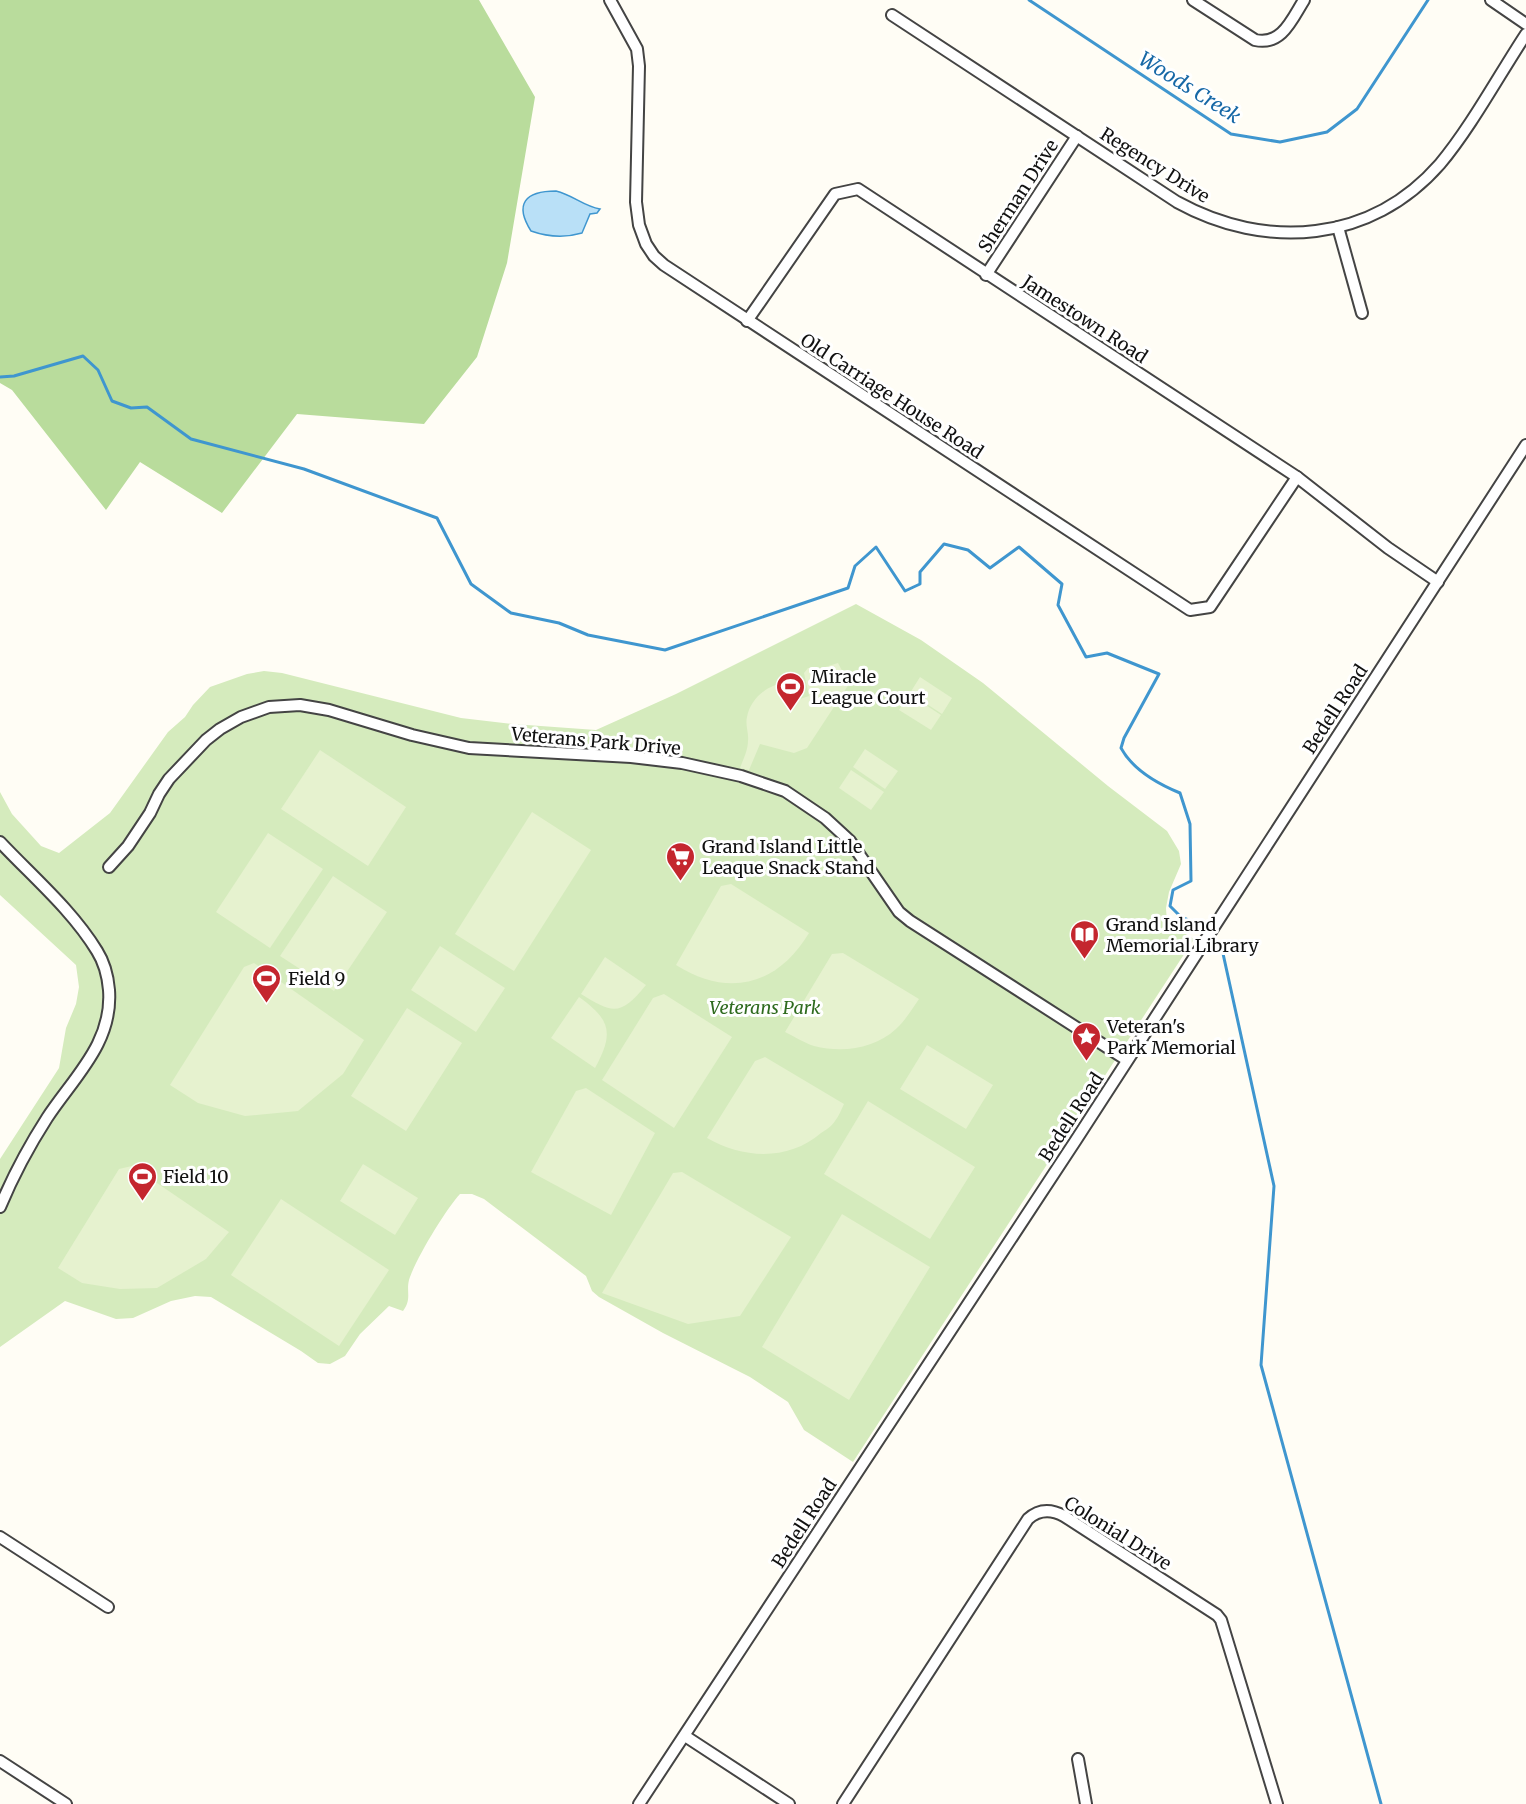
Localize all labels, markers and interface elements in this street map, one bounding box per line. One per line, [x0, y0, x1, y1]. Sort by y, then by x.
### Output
water label: Woods Creek [1134, 46, 1246, 128]
street label: Regency Drive [1096, 122, 1214, 208]
street label: Sherman Drive [973, 135, 1063, 257]
street label: Jamestown Road [1017, 269, 1152, 368]
street label: Old Carriage House Road [796, 328, 988, 464]
street label: Bedell Road [1298, 660, 1372, 758]
place label: Miracle League Court [811, 665, 926, 709]
sports icon: Miracle League Court [774, 670, 806, 712]
street label: Veterans Park Drive [509, 722, 682, 760]
place label: Grand Island Little Leaque Snack Stand [702, 835, 875, 879]
supermarket icon: Grand Island Little Leaque Snack Stand [665, 840, 697, 882]
place label: Grand Island Memorial Library [1106, 913, 1259, 957]
library icon: Grand Island Memorial Library [1069, 918, 1101, 960]
sports icon: Field 9 [251, 962, 283, 1004]
place label: Field 9 [288, 967, 345, 990]
park label: Veterans Park [709, 996, 821, 1019]
place label: Veteran's Park Memorial [1106, 1015, 1236, 1059]
place icon: Veteran's Park Memorial [1070, 1020, 1102, 1062]
street label: Bedell Road [1034, 1068, 1108, 1166]
sports icon: Field 10 [126, 1160, 158, 1202]
place label: Field 10 [163, 1165, 229, 1188]
street label: Bedell Road [767, 1474, 841, 1572]
street label: Colonial Drive [1060, 1491, 1176, 1575]

